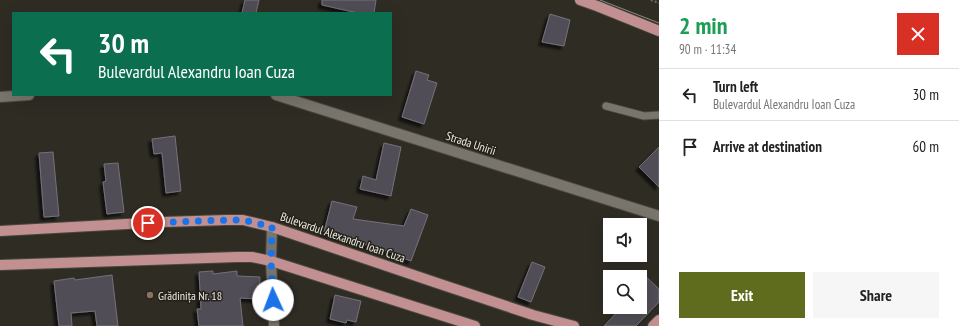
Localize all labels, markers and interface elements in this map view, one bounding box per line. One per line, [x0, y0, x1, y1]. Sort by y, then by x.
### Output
text: 2 min [679, 10, 727, 41]
button: close [897, 13, 939, 55]
text: 30 m [98, 24, 149, 61]
icon: left [32, 28, 84, 80]
text: 90 m · 11:34 [679, 41, 736, 58]
text: Bulevardul Alexandru Ioan Cuza [98, 60, 295, 83]
text: Turn left [713, 77, 758, 96]
icon: left [679, 84, 701, 106]
text: 30 m [913, 85, 939, 104]
text: Bulevardul Alexandru Ioan Cuza [713, 96, 855, 113]
street label: Strada Unirii [444, 128, 498, 158]
icon: arrive [679, 136, 701, 158]
text: Arrive at destination [713, 137, 822, 156]
text: 60 m [913, 137, 939, 156]
pin [131, 206, 165, 240]
street label: Bulevardul Alexandru Ioan Cuza [278, 209, 408, 266]
icon: arrive [137, 212, 159, 234]
map controls [603, 218, 647, 314]
button: sound [603, 218, 647, 262]
button: search [603, 270, 647, 314]
button: Exit [679, 272, 805, 318]
button: Share [813, 272, 939, 318]
position arrow [252, 279, 294, 321]
place label: Grădinița Nr. 18 [158, 288, 222, 303]
marker: Grădinița Nr. 18 [145, 290, 155, 300]

